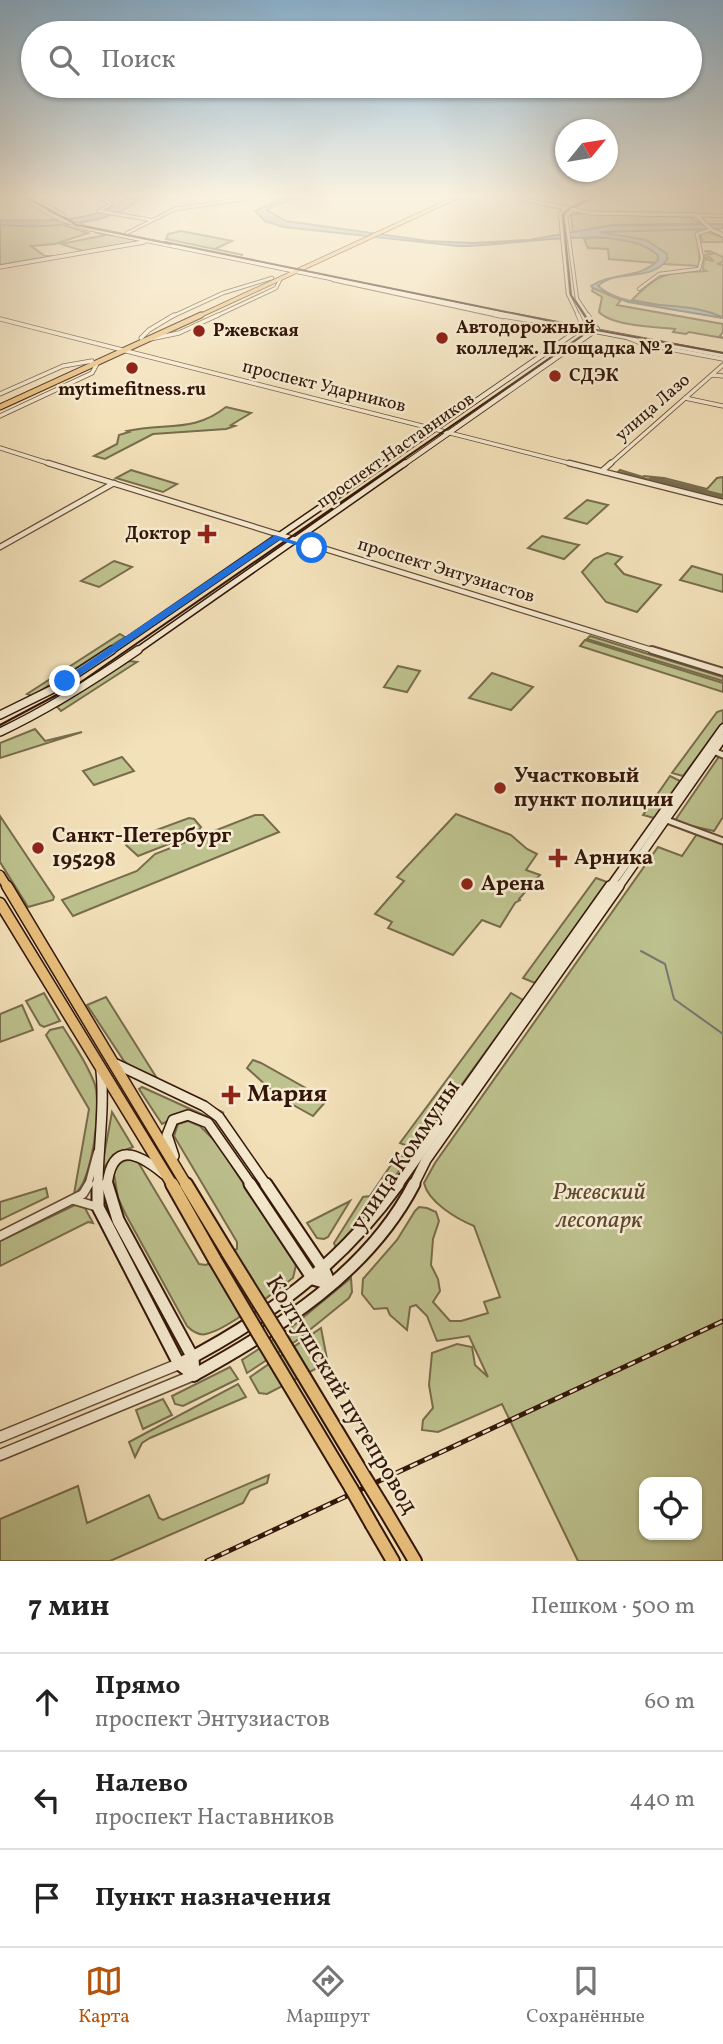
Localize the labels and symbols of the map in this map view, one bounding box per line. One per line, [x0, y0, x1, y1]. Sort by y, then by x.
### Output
north arrow [555, 119, 618, 182]
place label: Автодорожный колледж. Площадка № 2 [456, 316, 673, 362]
place label: Ржевская [213, 319, 299, 344]
marker: Ржевская [191, 323, 207, 339]
marker: Автодорожный колледж. Площадка № 2 [434, 330, 450, 346]
street label: проспект Ударников [240, 355, 408, 419]
marker: mytimefitness.ru [124, 360, 140, 376]
place label: СДЭК [569, 364, 619, 389]
marker: СДЭК [547, 368, 563, 384]
street label: улица Лазо [610, 368, 696, 448]
place label: mytimefitness.ru [58, 378, 206, 403]
street label: проспект Наставников [312, 387, 480, 515]
place label: Доктор [125, 522, 191, 547]
marker: Доктор [197, 524, 217, 544]
route start [296, 532, 327, 563]
street label: проспект Энтузиастов [354, 532, 538, 610]
route end [49, 665, 80, 696]
place label: Участковый пункт полиции [514, 762, 673, 815]
marker: Участковый пункт полиции [492, 780, 508, 796]
place label: Санкт-Петербург 195298 [52, 822, 232, 875]
marker: Санкт-Петербург 195298 [30, 840, 46, 856]
place label: Арника [574, 844, 653, 873]
marker: Арника [548, 848, 568, 868]
place label: Арена [481, 870, 545, 899]
marker: Арена [459, 876, 475, 892]
street label: улица Коммуны [343, 1073, 469, 1239]
place label: Мария [247, 1078, 327, 1112]
marker: Мария [221, 1085, 241, 1105]
park label: Ржевский лесопарк [552, 1176, 646, 1238]
street label: Колтушский путепровод [256, 1269, 426, 1521]

